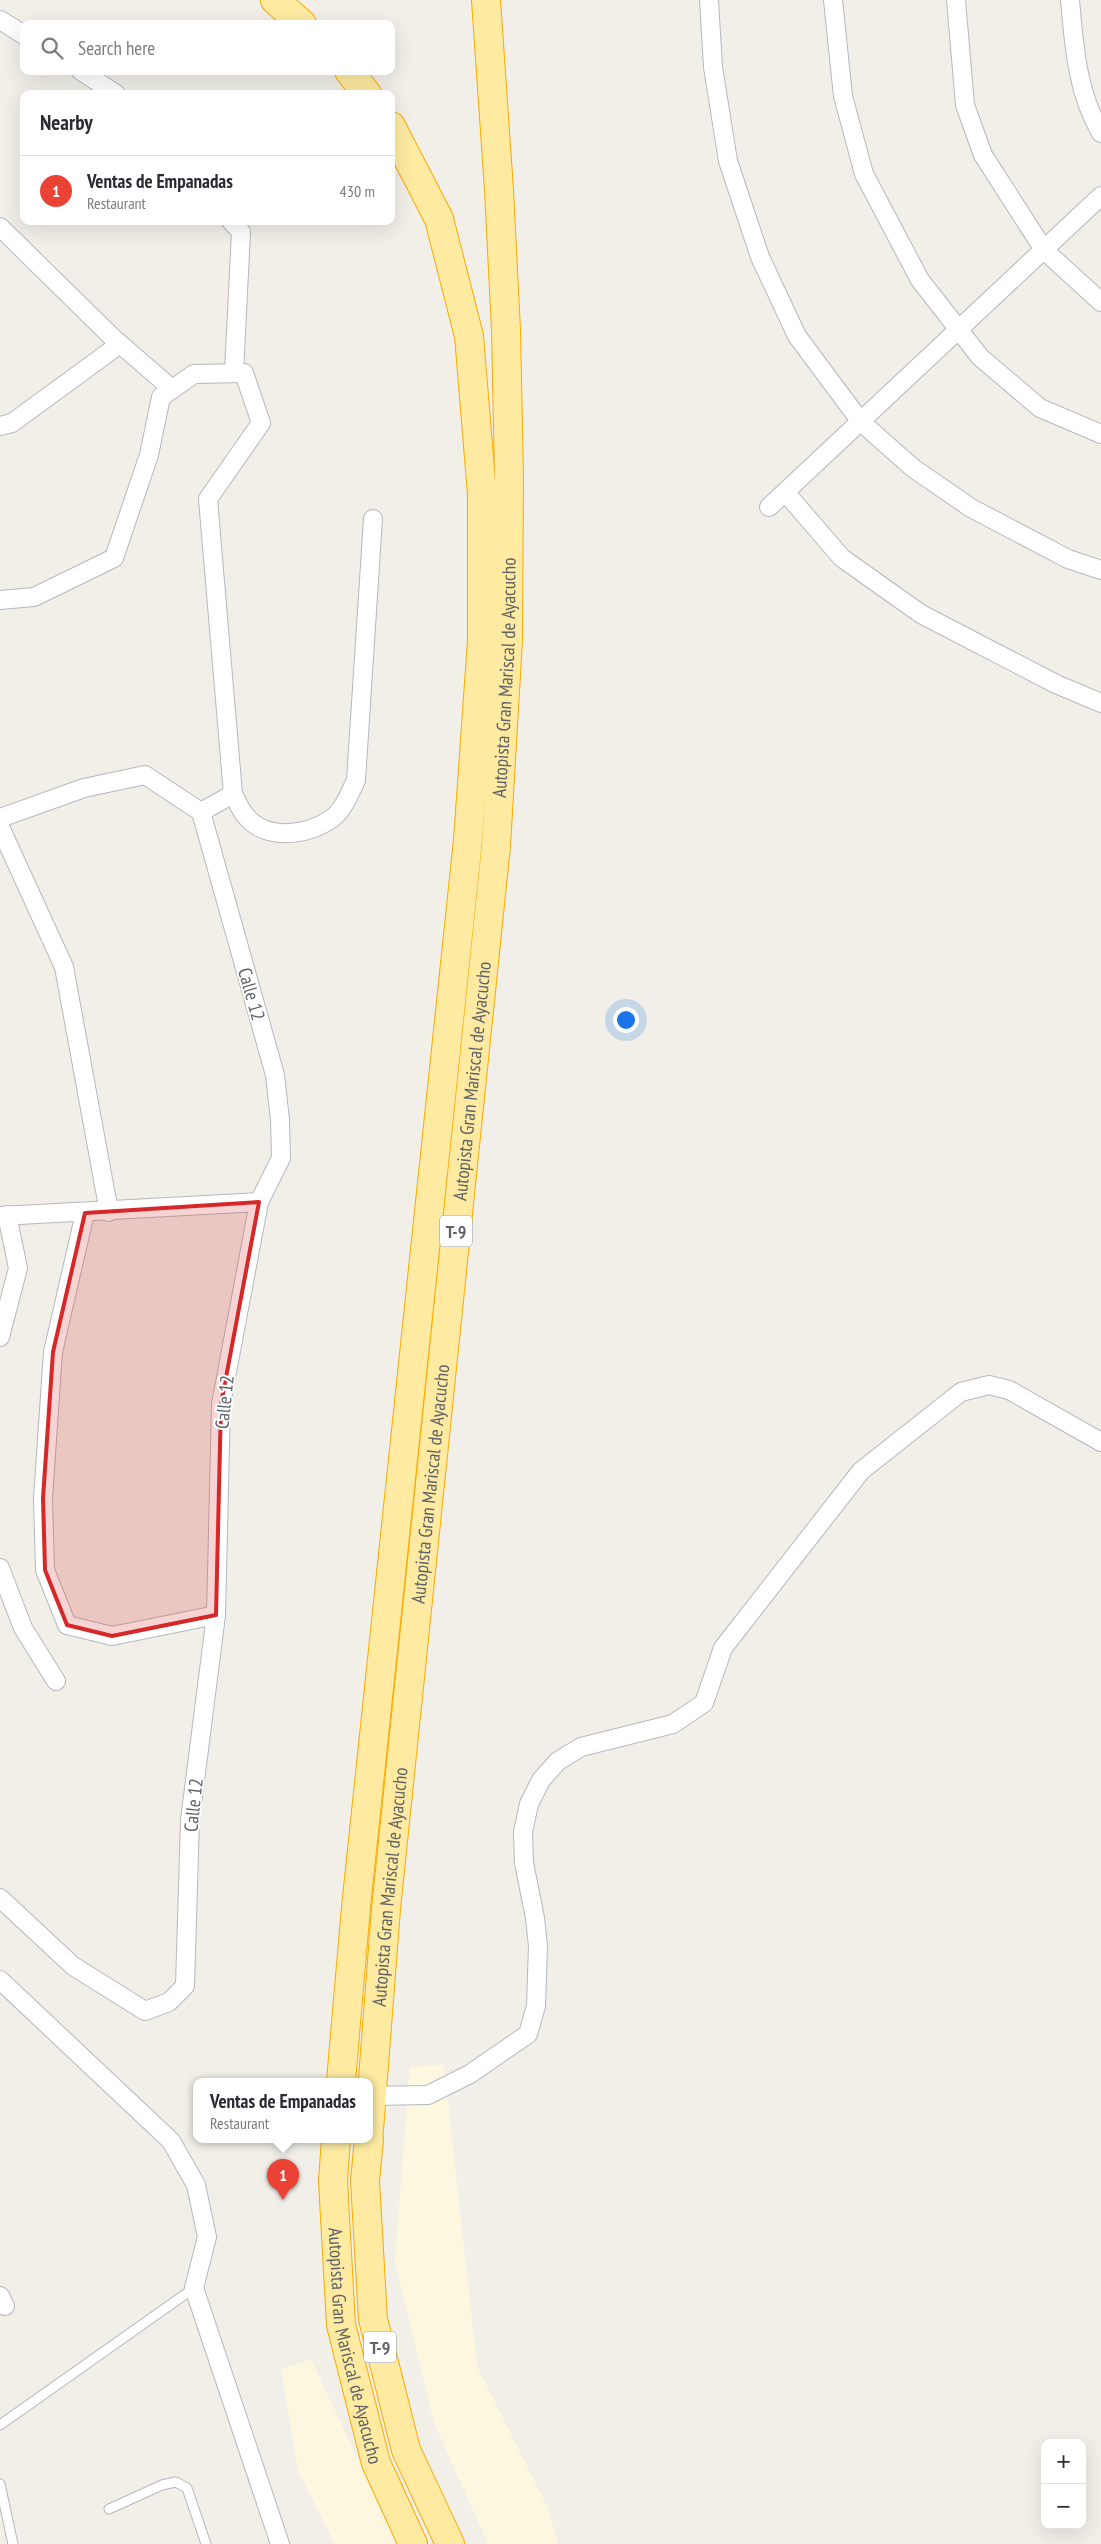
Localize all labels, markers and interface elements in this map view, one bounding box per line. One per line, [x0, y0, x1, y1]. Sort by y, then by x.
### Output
search box [20, 20, 395, 75]
icon: search [38, 34, 66, 62]
text: Search here [78, 36, 155, 60]
text: Nearby [40, 109, 93, 136]
text: Ventas de Empanadas [87, 169, 233, 193]
text: 1 [52, 181, 60, 201]
text: 430 m [340, 181, 375, 201]
text: Restaurant [87, 193, 146, 213]
street label: Autopista Gran Mariscal de Ayacucho [487, 557, 521, 798]
street label: Autopista Gran Mariscal de Ayacucho [447, 960, 496, 1202]
street label: Calle 12 [233, 965, 271, 1023]
your location [613, 1007, 639, 1033]
road number: T-9 [440, 1216, 472, 1246]
street label: Autopista Gran Mariscal de Ayacucho [406, 1363, 454, 1605]
street label: Calle 12 [209, 1374, 239, 1430]
street label: Autopista Gran Mariscal de Ayacucho [367, 1766, 413, 2007]
street label: Calle 12 [178, 1777, 208, 1833]
popup [193, 2078, 373, 2143]
text: Ventas de Empanadas [210, 2089, 356, 2113]
text: Restaurant [210, 2113, 269, 2133]
pin: 1 [267, 2159, 299, 2200]
street label: Autopista Gran Mariscal de Ayacucho [324, 2227, 388, 2466]
road number: T-9 [364, 2332, 396, 2362]
map controls [1041, 2439, 1086, 2529]
button: + [1041, 2439, 1086, 2484]
button: − [1041, 2484, 1086, 2529]

